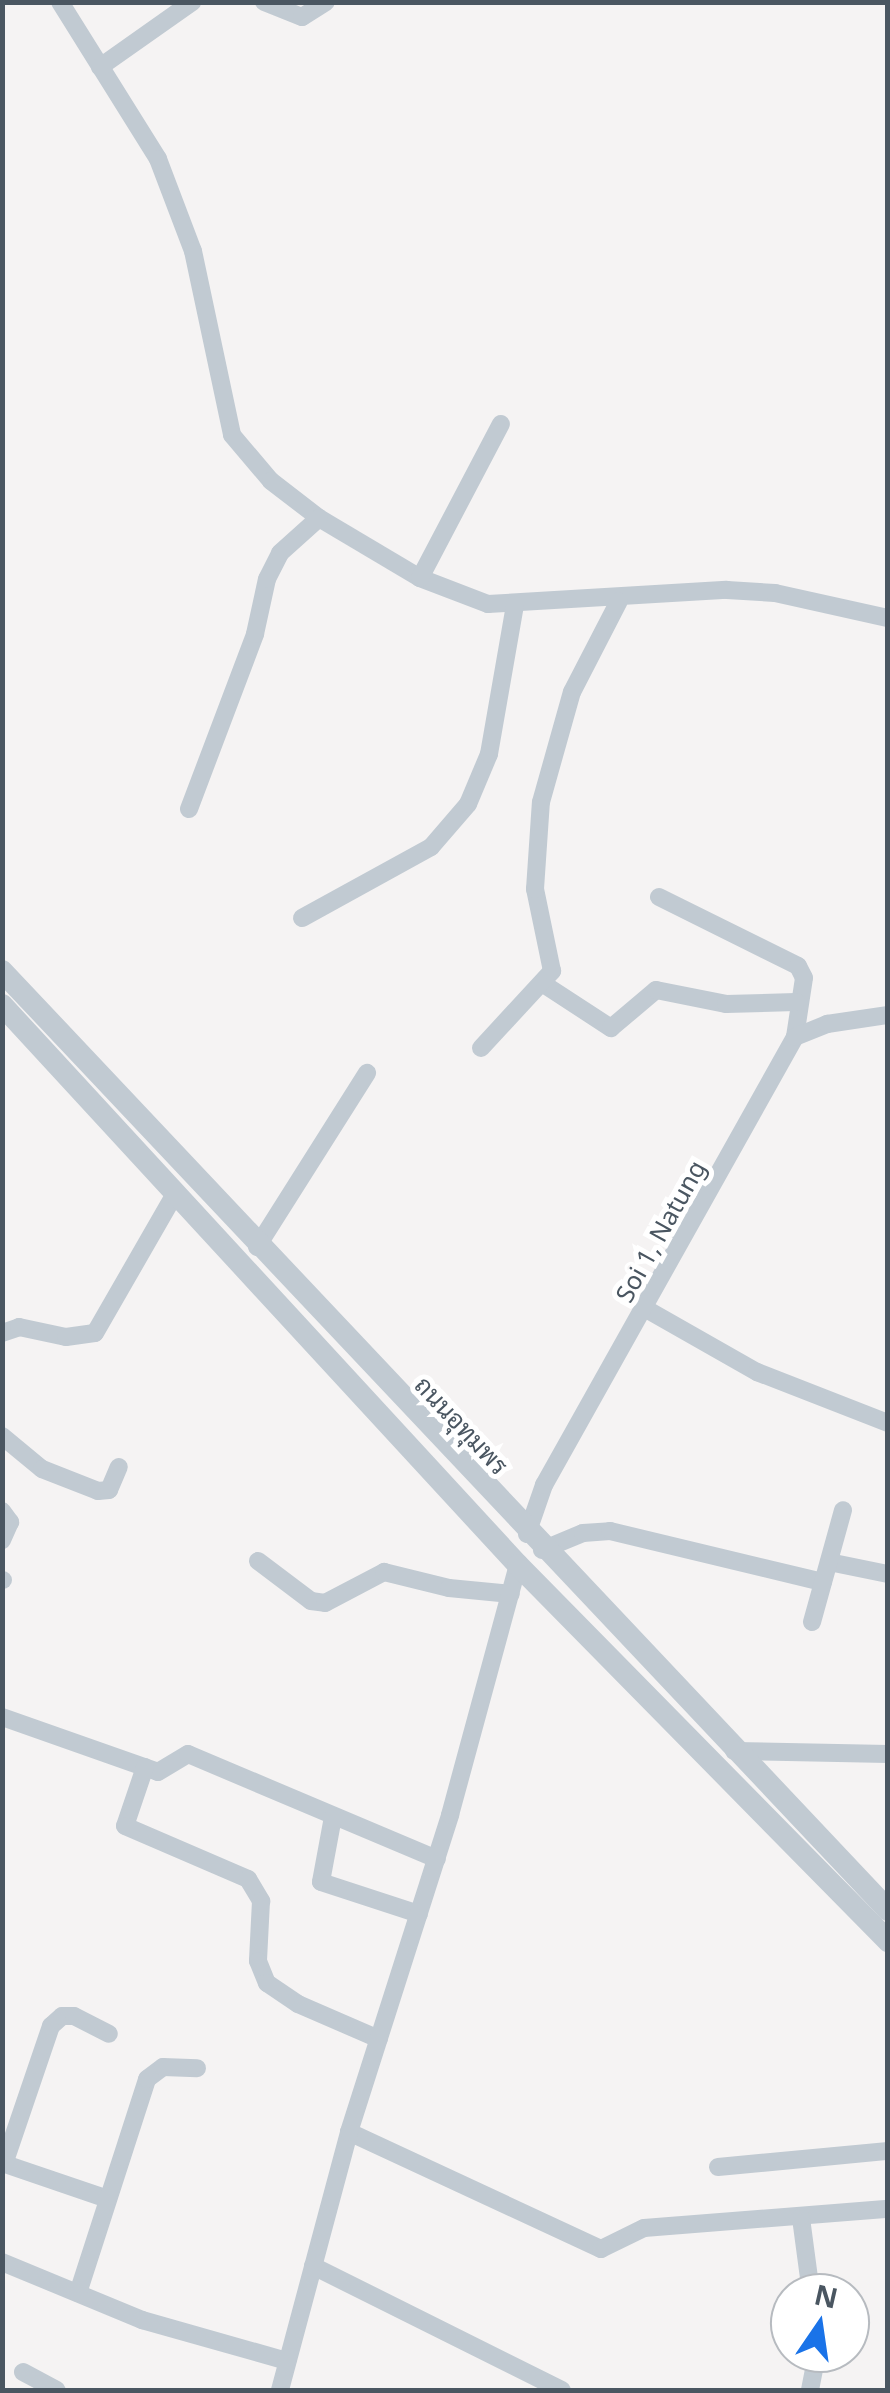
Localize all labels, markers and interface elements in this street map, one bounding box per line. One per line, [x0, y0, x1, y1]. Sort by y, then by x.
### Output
street label: Soi 1, Natung [609, 1155, 711, 1307]
street label: ถนนอุทุมพร [409, 1370, 515, 1480]
north arrow [770, 2273, 870, 2373]
text: N [811, 2275, 842, 2317]

